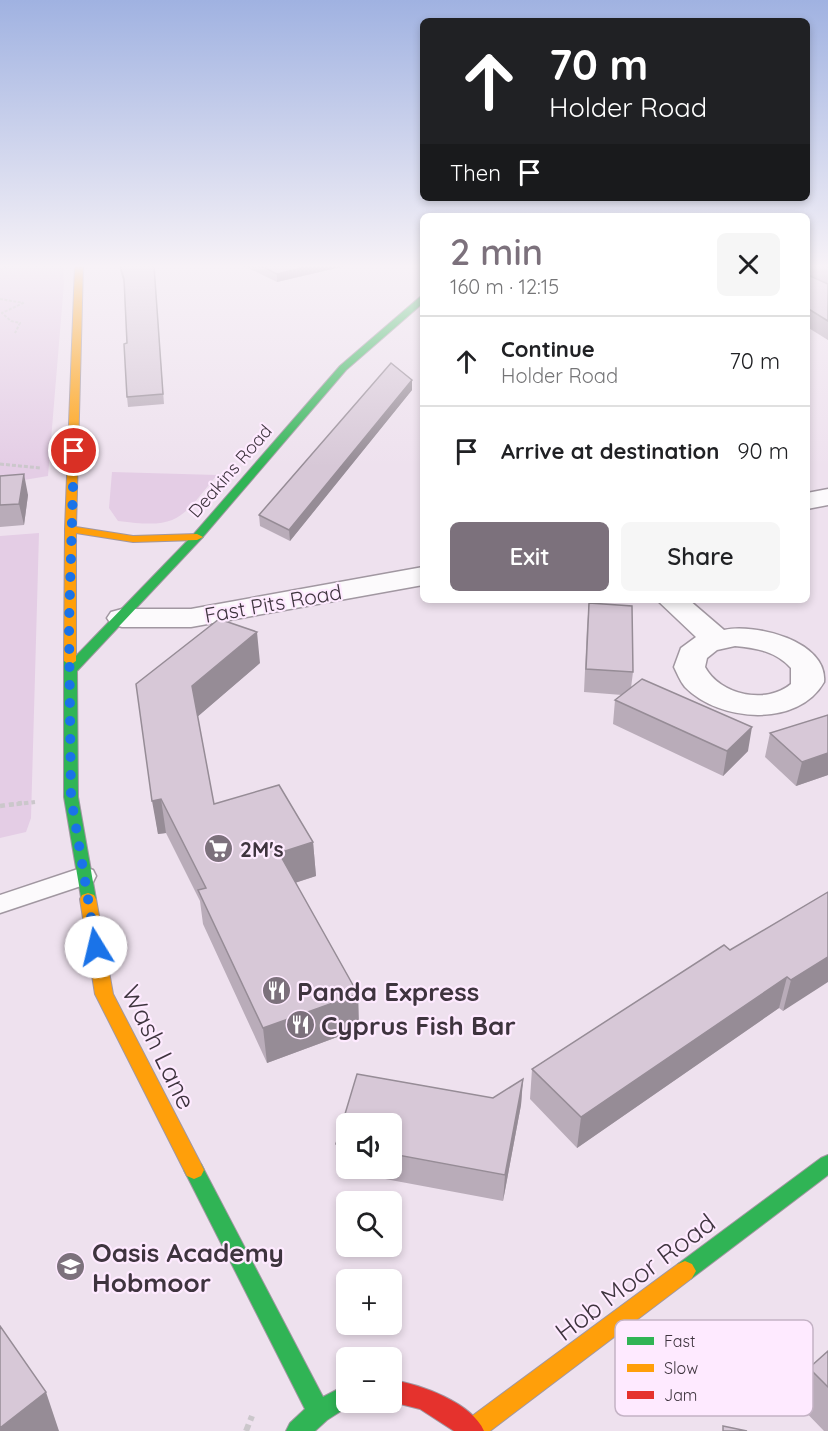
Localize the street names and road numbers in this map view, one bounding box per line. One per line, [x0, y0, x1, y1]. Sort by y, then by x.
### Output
street label: Deakins Road [183, 420, 277, 522]
street label: Fast Pits Road [202, 578, 344, 628]
street label: Wash Lane [115, 980, 203, 1114]
street label: Hob Moor Road [548, 1206, 722, 1348]

